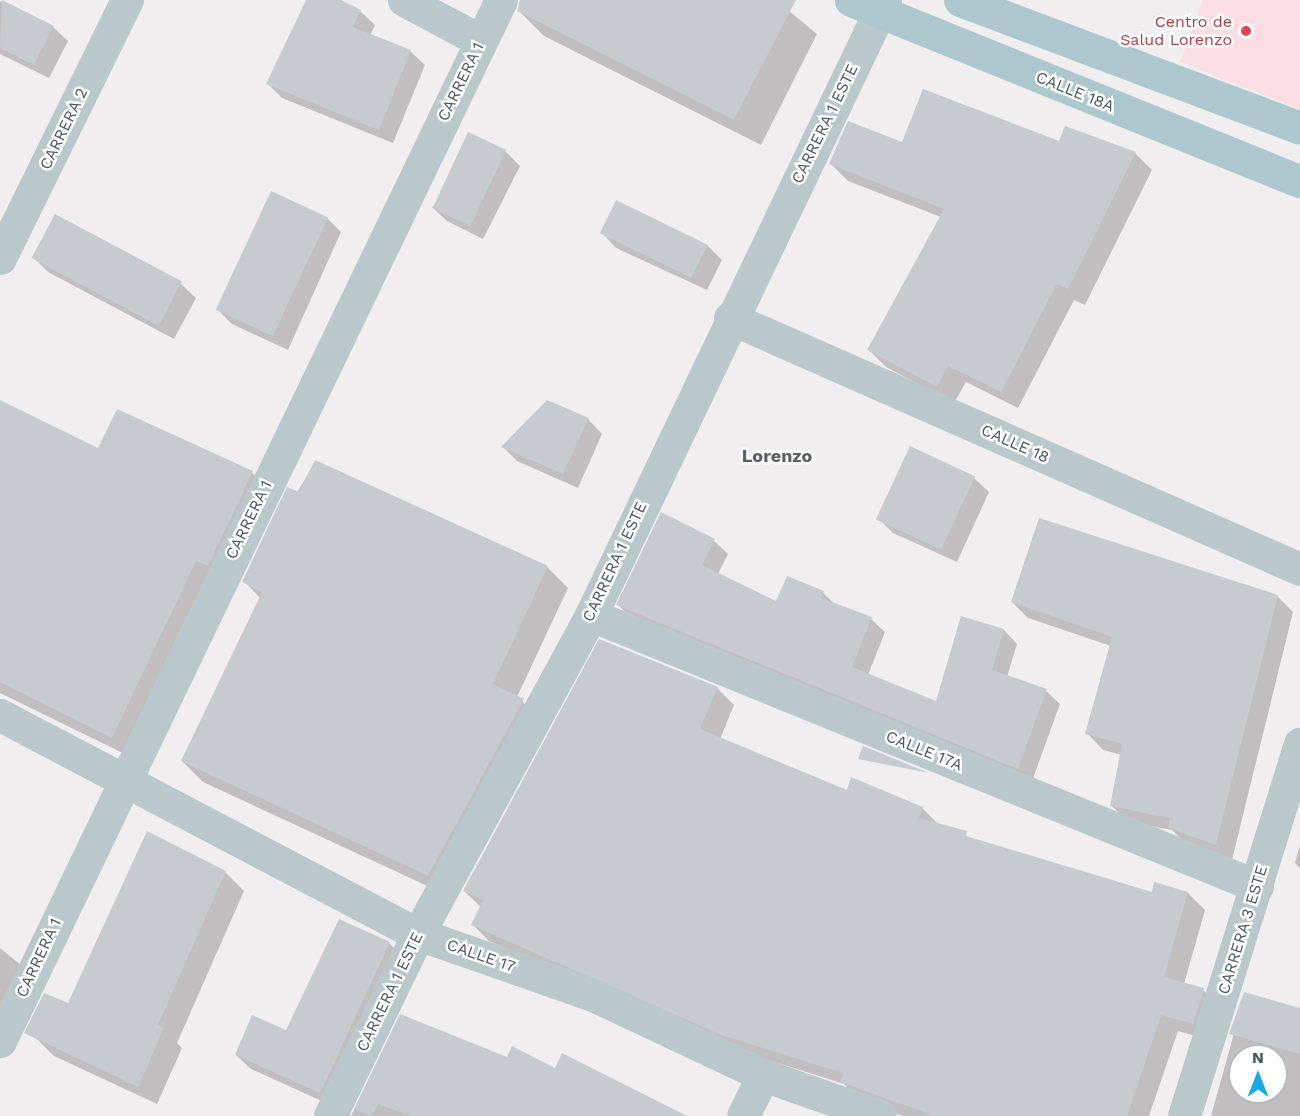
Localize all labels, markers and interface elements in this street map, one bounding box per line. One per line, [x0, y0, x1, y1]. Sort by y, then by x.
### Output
place label: Centro de Salud Lorenzo [1120, 12, 1232, 50]
marker: Centro de Salud Lorenzo [1237, 22, 1255, 40]
street label: CARRERA 1 [434, 39, 488, 125]
street label: CARRERA 1 ESTE [788, 61, 862, 187]
street label: CALLE 18A [1033, 68, 1117, 116]
street label: CARRERA 2 [36, 85, 92, 173]
street label: CALLE 18 [978, 420, 1052, 468]
district label: Lorenzo [742, 445, 812, 467]
street label: CARRERA 1 [222, 477, 276, 563]
street label: CARRERA 1 ESTE [579, 498, 651, 626]
street label: CALLE 17A [883, 727, 965, 775]
street label: CARRERA 3 ESTE [1214, 863, 1272, 997]
street label: CARRERA 1 [12, 915, 66, 1001]
street label: CARRERA 1 ESTE [353, 929, 427, 1055]
street label: CALLE 17 [444, 935, 518, 977]
north arrow [1228, 1044, 1288, 1104]
text: N [1252, 1048, 1264, 1067]

